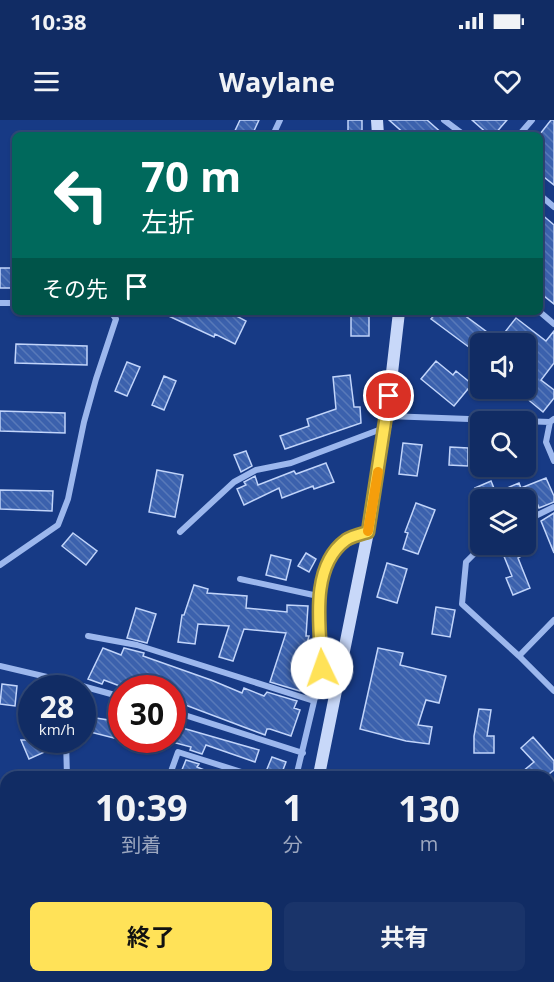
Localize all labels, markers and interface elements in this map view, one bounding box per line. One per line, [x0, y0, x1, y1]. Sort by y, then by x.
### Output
text: 10:38 [30, 6, 87, 36]
text: Waylane [219, 63, 335, 100]
icon: menu [30, 65, 63, 98]
icon: heart [491, 65, 524, 98]
text: 70 m [141, 147, 241, 204]
icon: left [42, 156, 120, 234]
text: 左折 [141, 203, 195, 240]
icon: arrive [120, 270, 153, 303]
text: その先 [42, 273, 108, 303]
map controls [470, 333, 536, 555]
button: sound [470, 333, 536, 399]
pin [363, 370, 414, 421]
icon: arrive [372, 379, 405, 412]
button: search [470, 411, 536, 477]
button: layers [470, 489, 536, 555]
position arrow [290, 636, 354, 700]
speed limit sign: 30 [108, 675, 186, 753]
text: 28 [40, 686, 74, 727]
text: km/h [39, 719, 75, 739]
text: 10:39 [95, 783, 188, 832]
text: 1 [283, 783, 303, 832]
text: 130 [398, 784, 460, 833]
text: m [420, 830, 438, 857]
text: 到着 [121, 831, 161, 858]
text: 分 [283, 831, 303, 858]
button: 終了 [30, 902, 272, 971]
button: 共有 [284, 902, 525, 971]

